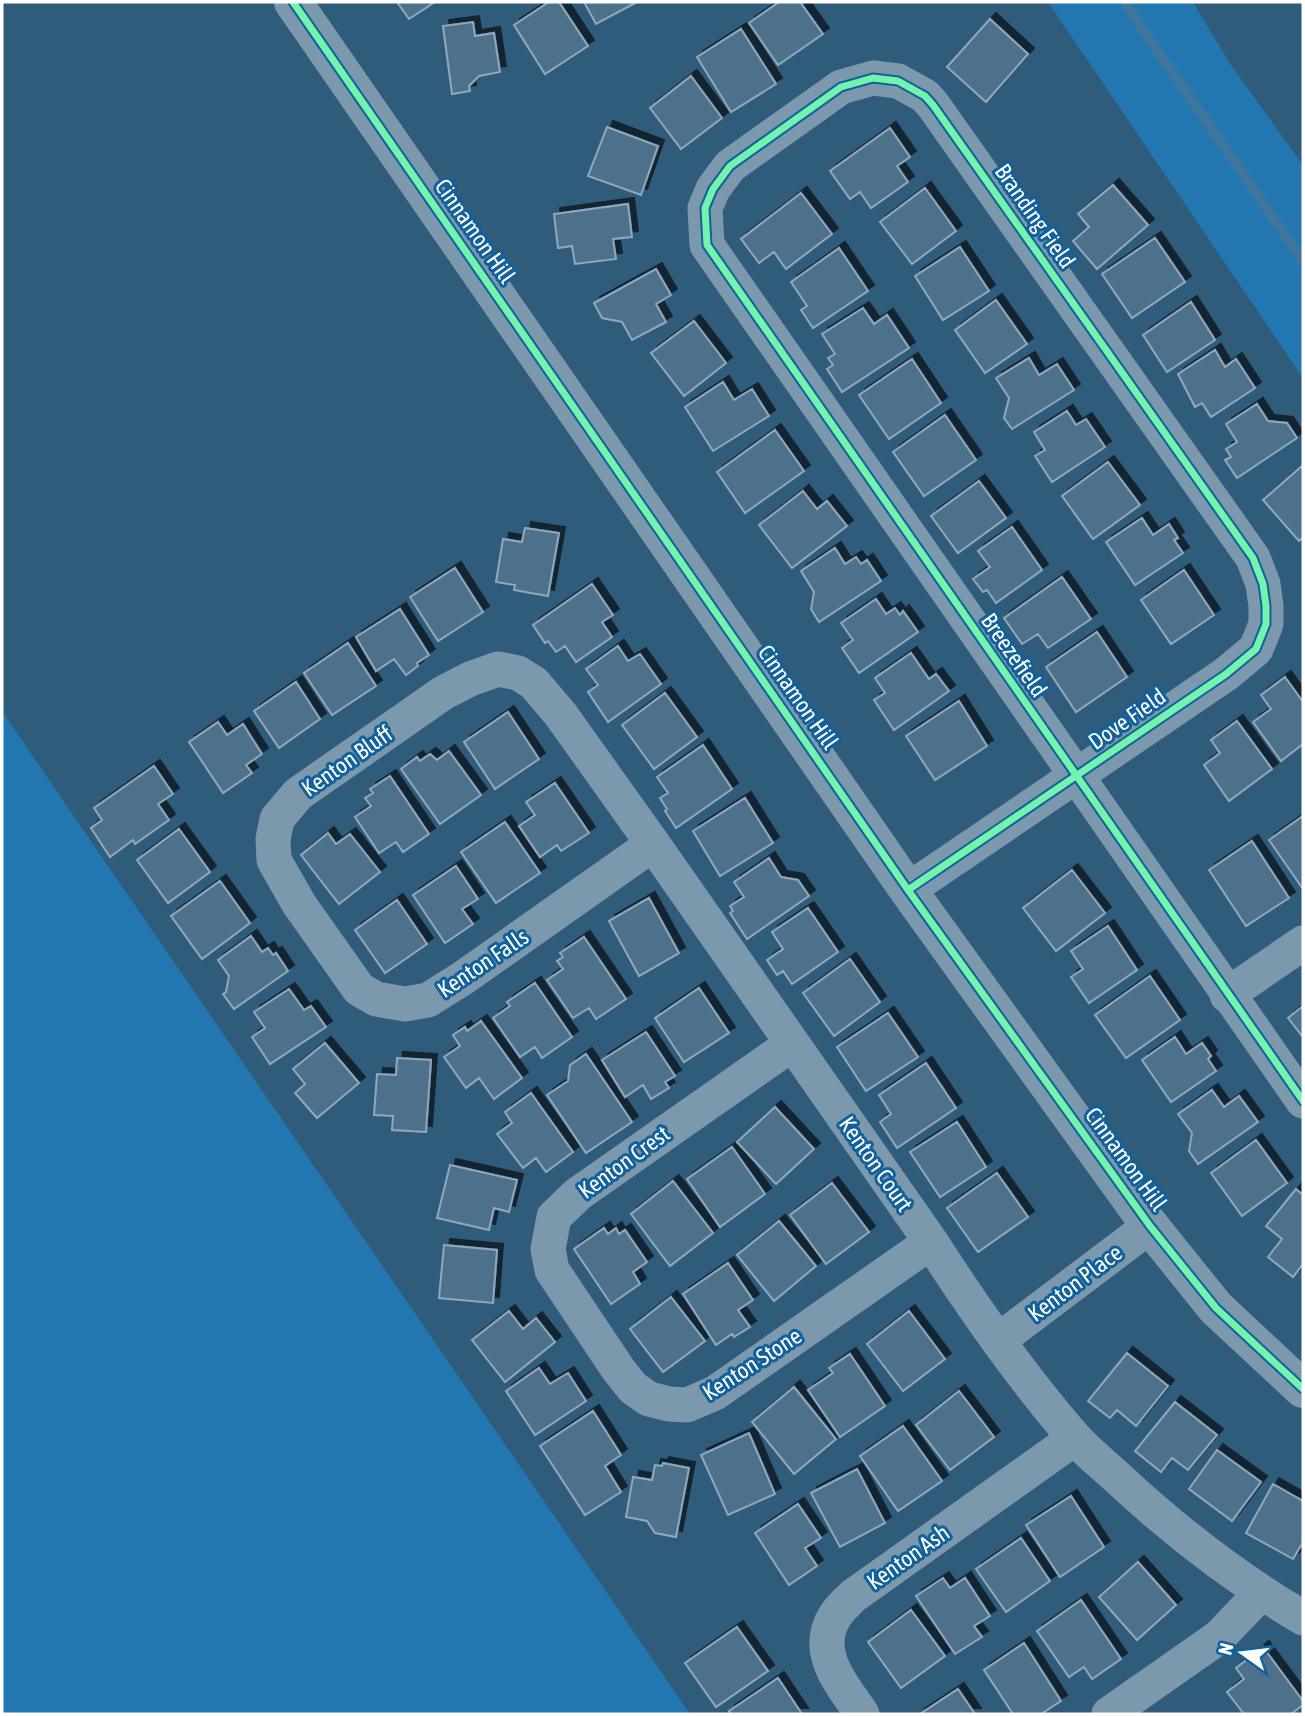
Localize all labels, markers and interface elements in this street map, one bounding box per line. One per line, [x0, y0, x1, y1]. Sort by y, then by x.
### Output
street label: Branding Field [990, 159, 1080, 273]
street label: Cinnamon Hill [430, 174, 520, 288]
street label: Breezefield [976, 608, 1052, 702]
street label: Cinnamon Hill [753, 640, 843, 754]
street label: Dove Field [1083, 683, 1171, 755]
street label: Kenton Bluff [297, 720, 398, 802]
street label: Kenton Falls [433, 923, 533, 1003]
street label: Cinnamon Hill [1080, 1102, 1172, 1216]
street label: Kenton Court [834, 1112, 918, 1216]
street label: Kenton Crest [573, 1120, 675, 1204]
street label: Kenton Place [1023, 1239, 1127, 1327]
street label: Kenton Stone [698, 1322, 806, 1406]
street label: Kenton Ash [862, 1519, 954, 1595]
north arrow [1207, 1618, 1277, 1688]
text: N [1213, 1641, 1238, 1657]

